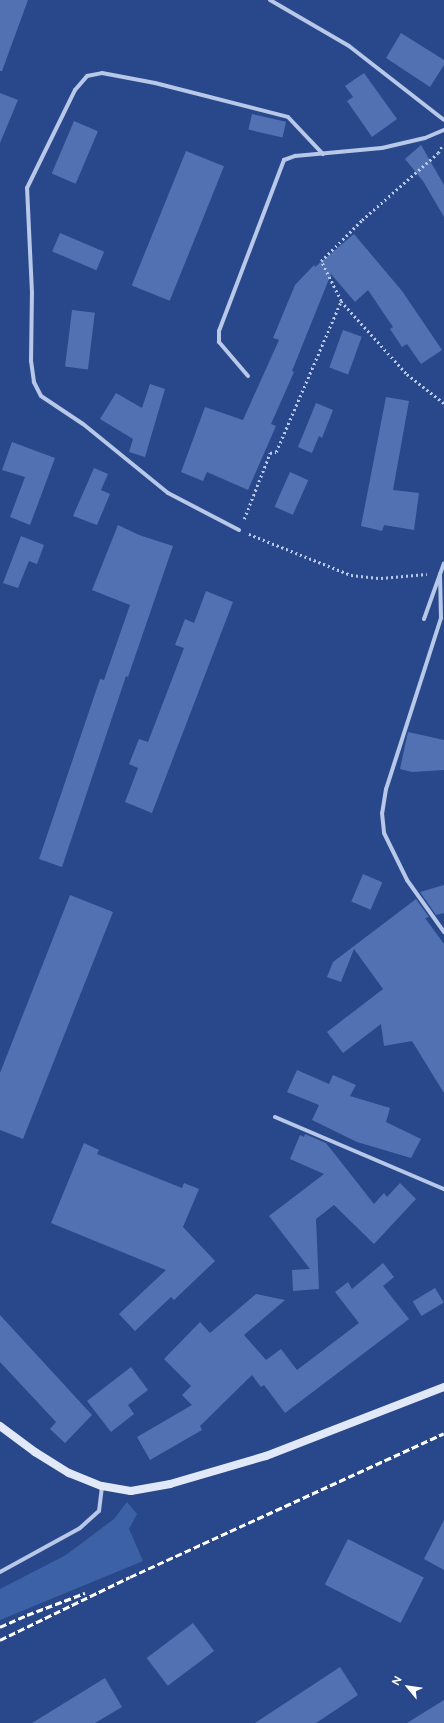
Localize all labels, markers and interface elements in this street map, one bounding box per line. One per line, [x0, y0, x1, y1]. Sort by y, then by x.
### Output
north arrow [388, 1667, 428, 1707]
text: N [389, 1674, 405, 1688]

